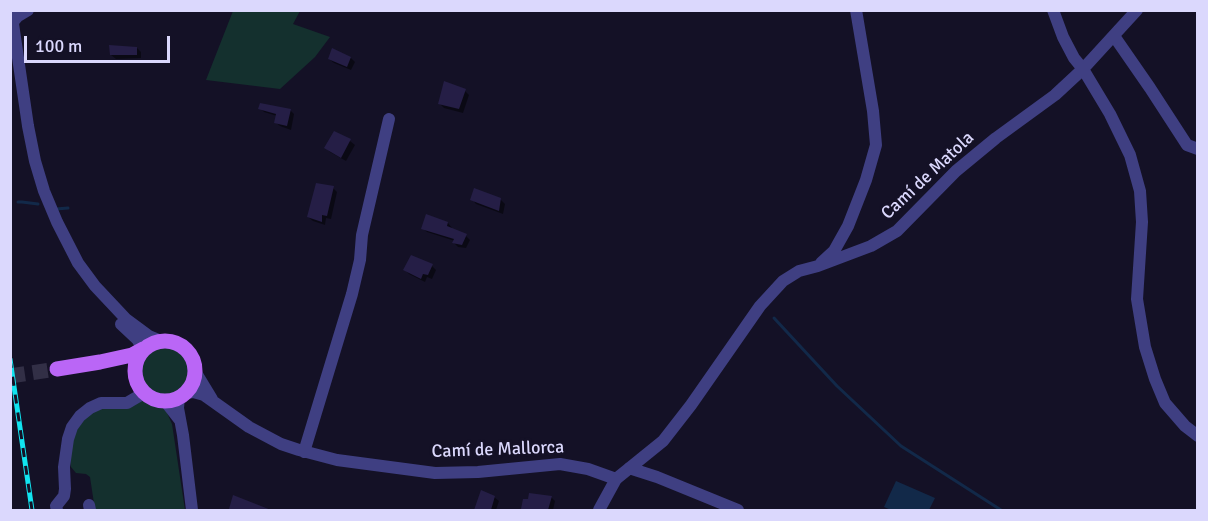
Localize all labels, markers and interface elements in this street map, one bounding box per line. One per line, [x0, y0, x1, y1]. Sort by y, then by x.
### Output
scale bar [27, 24, 172, 62]
text: 100 m [35, 35, 82, 57]
street label: Camí de Matola [877, 128, 979, 224]
street label: Camí de Mallorca [431, 437, 565, 463]

